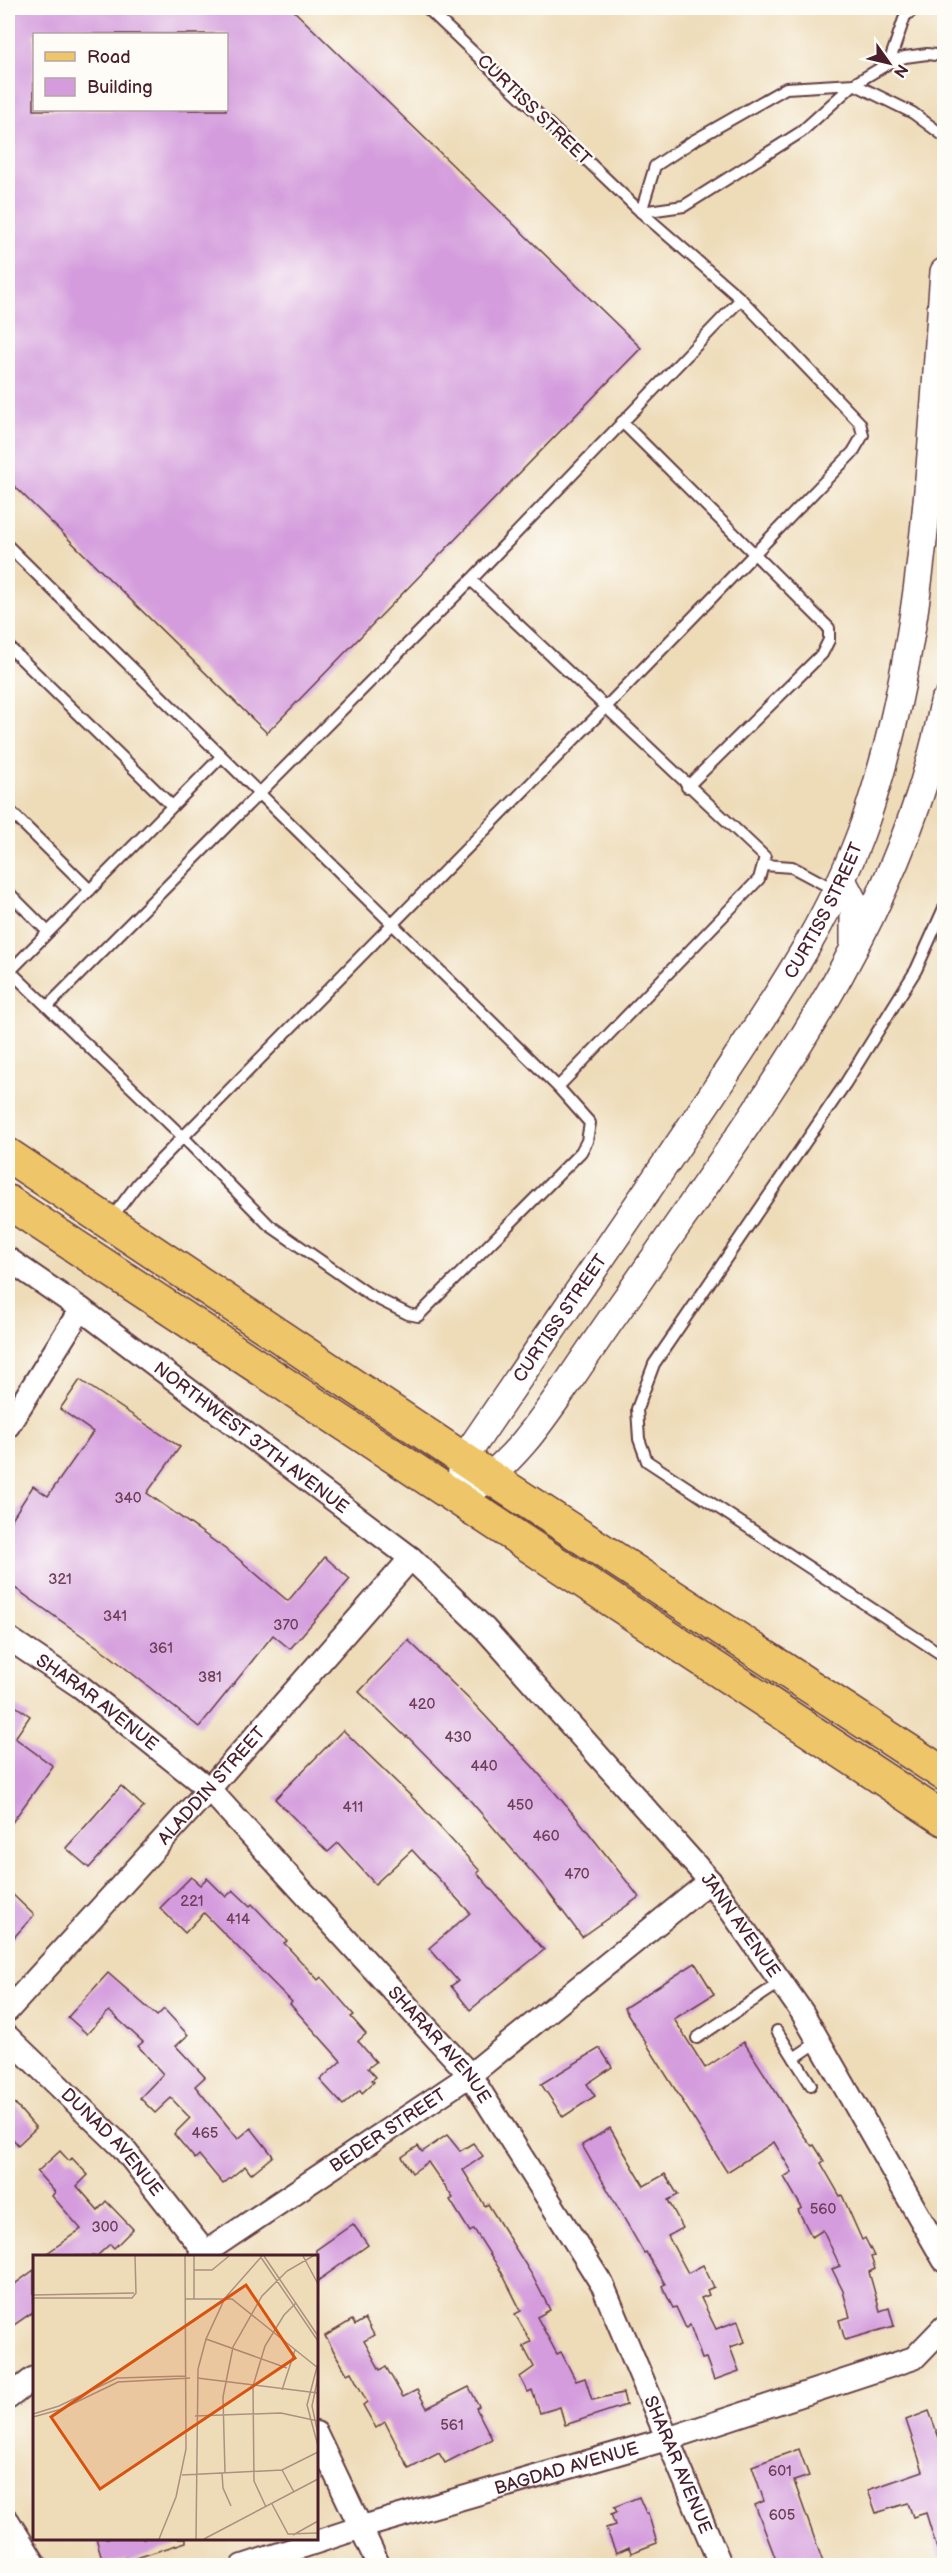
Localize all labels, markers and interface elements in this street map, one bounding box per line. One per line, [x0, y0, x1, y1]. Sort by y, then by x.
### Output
legend [33, 33, 228, 111]
north arrow [859, 33, 919, 93]
text: Road [87, 47, 131, 68]
street label: CURTISS STREET [473, 50, 595, 170]
text: N [889, 60, 911, 81]
text: Building [87, 77, 153, 98]
street label: CURTISS STREET [780, 839, 867, 982]
street label: CURTISS STREET [509, 1250, 611, 1386]
street label: NORTHWEST 37TH AVENUE [150, 1357, 353, 1518]
house number: 340 [114, 1489, 142, 1508]
house number: 321 [48, 1570, 72, 1589]
house number: 341 [103, 1607, 127, 1626]
house number: 370 [273, 1616, 299, 1635]
house number: 361 [149, 1639, 173, 1658]
street label: SHARAR AVENUE [32, 1649, 163, 1755]
house number: 381 [198, 1668, 222, 1687]
house number: 420 [409, 1695, 436, 1714]
street label: ALADDIN STREET [153, 1722, 270, 1849]
house number: 430 [444, 1728, 472, 1747]
house number: 440 [470, 1757, 498, 1776]
house number: 450 [507, 1796, 533, 1815]
house number: 411 [343, 1798, 363, 1817]
house number: 460 [532, 1827, 560, 1846]
house number: 470 [564, 1865, 590, 1884]
street label: JANN AVENUE [697, 1868, 785, 1981]
house number: 221 [180, 1892, 204, 1911]
house number: 414 [226, 1910, 250, 1929]
street label: SHARAR AVENUE [384, 1982, 496, 2107]
street label: DUNAD AVENUE [57, 2084, 167, 2200]
street label: BEDER STREET [326, 2084, 450, 2177]
house number: 465 [192, 2124, 218, 2143]
house number: 560 [810, 2200, 836, 2219]
house number: 300 [92, 2218, 119, 2237]
inset map [33, 2255, 318, 2540]
street label: SHARAR AVENUE [640, 2392, 717, 2537]
house number: 561 [440, 2416, 464, 2435]
street label: BAGDAD AVENUE [492, 2437, 641, 2499]
house number: 601 [768, 2462, 792, 2481]
house number: 605 [769, 2506, 795, 2525]

